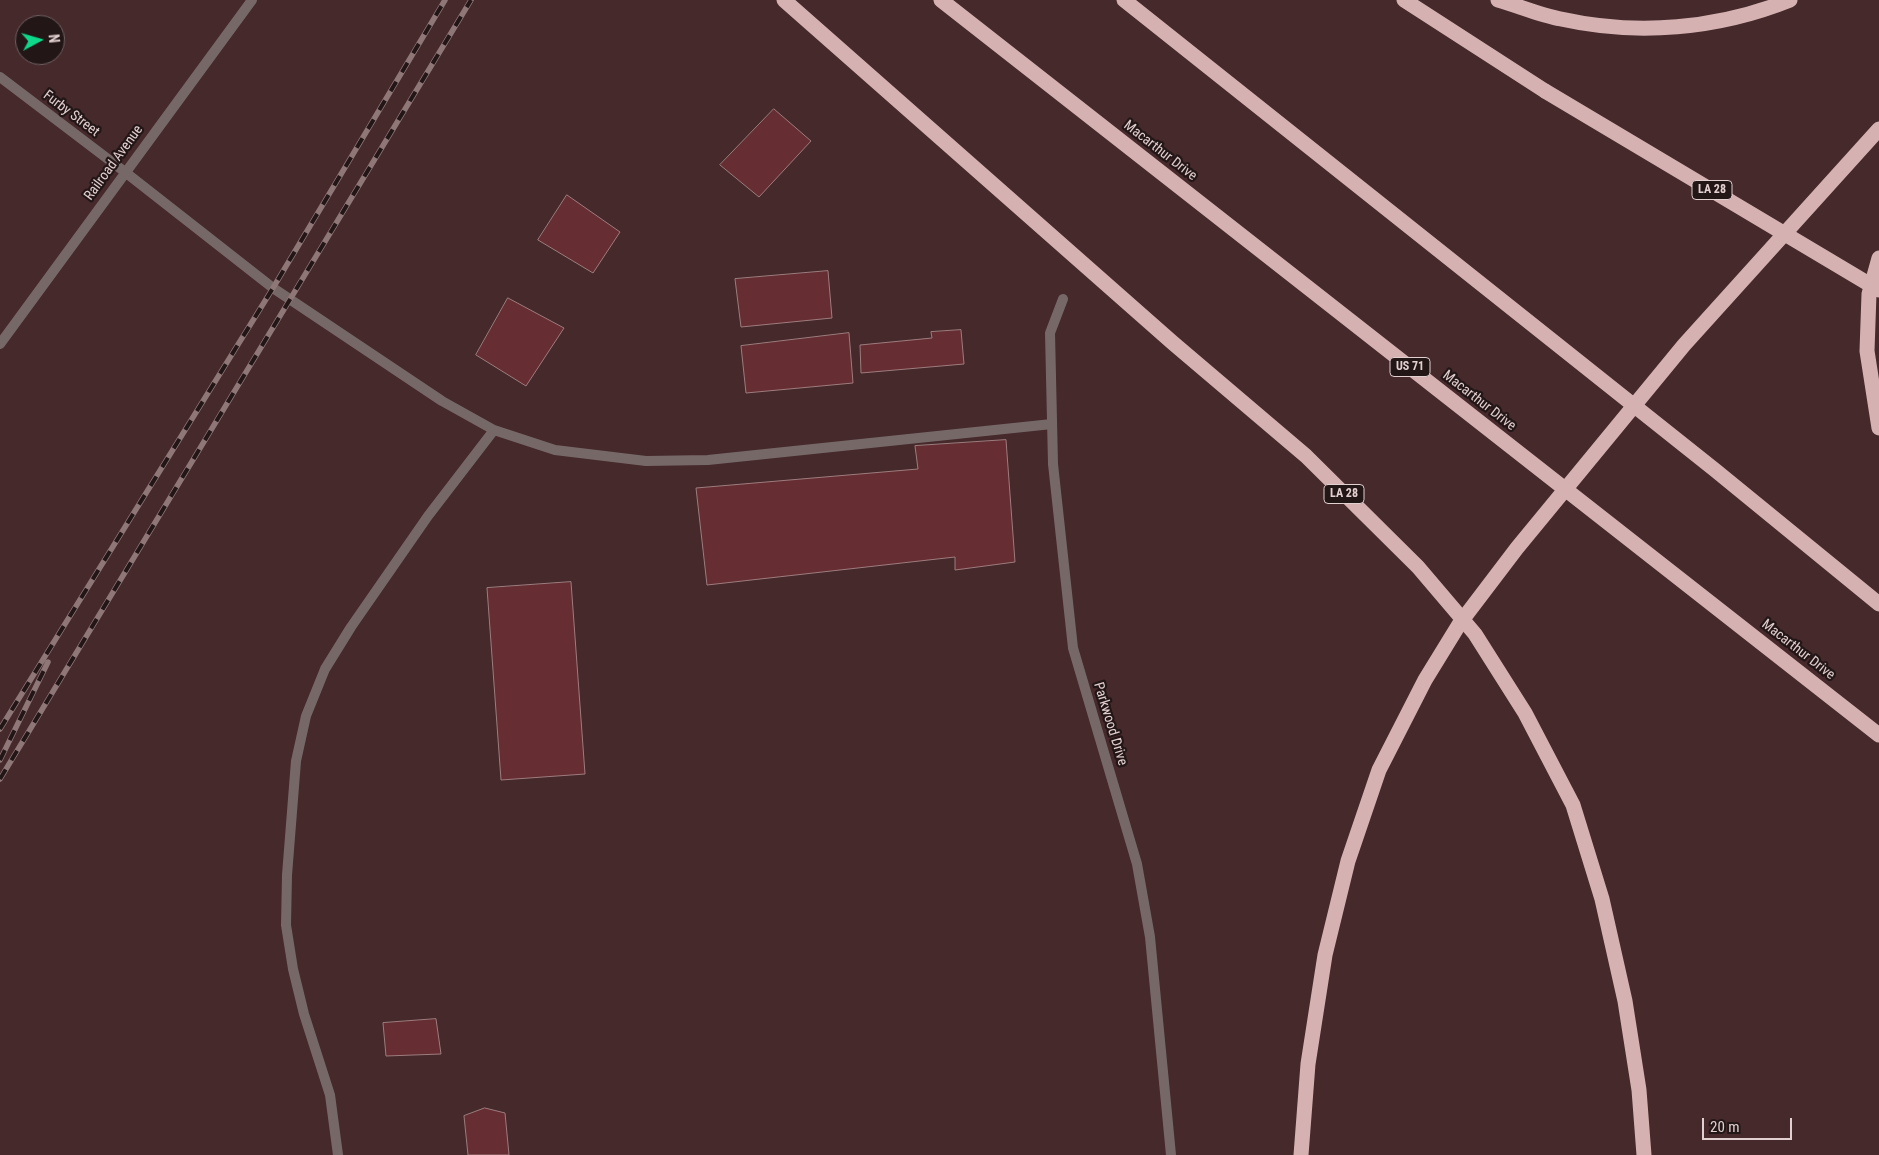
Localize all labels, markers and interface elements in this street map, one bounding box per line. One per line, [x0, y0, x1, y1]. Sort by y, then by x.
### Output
north arrow [15, 15, 65, 65]
text: N [46, 33, 62, 44]
street label: Furby Street [39, 87, 103, 141]
street label: Macarthur Drive [1120, 117, 1200, 185]
street label: Railroad Avenue [81, 122, 147, 204]
road number: LA 28 [1692, 180, 1732, 200]
road number: US 71 [1390, 358, 1430, 377]
street label: Macarthur Drive [1439, 367, 1519, 435]
road number: LA 28 [1324, 484, 1364, 504]
street label: Macarthur Drive [1758, 616, 1838, 684]
street label: Parkwood Drive [1089, 680, 1131, 768]
scale bar [1704, 1108, 1794, 1140]
text: 20 m [1710, 1118, 1740, 1136]

